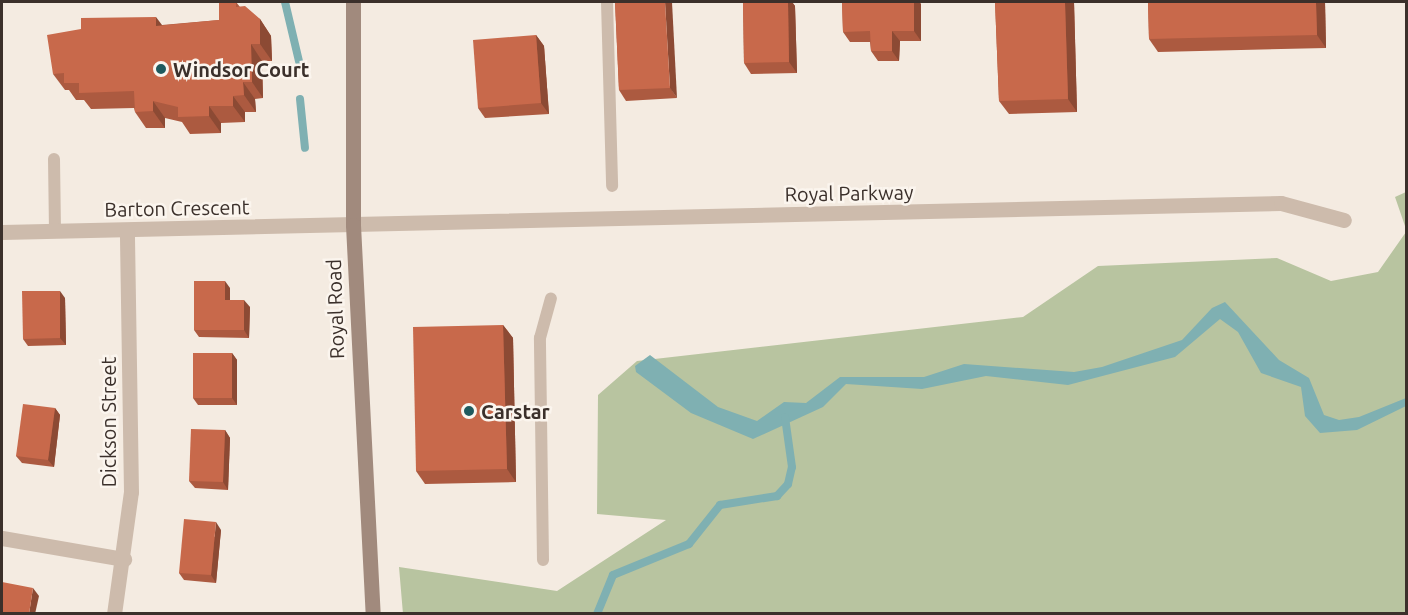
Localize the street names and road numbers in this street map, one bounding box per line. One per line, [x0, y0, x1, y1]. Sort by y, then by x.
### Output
street label: Royal Parkway [784, 180, 914, 206]
street label: Barton Crescent [104, 195, 250, 221]
street label: Royal Road [321, 259, 349, 359]
street label: Dickson Street [96, 357, 120, 487]

